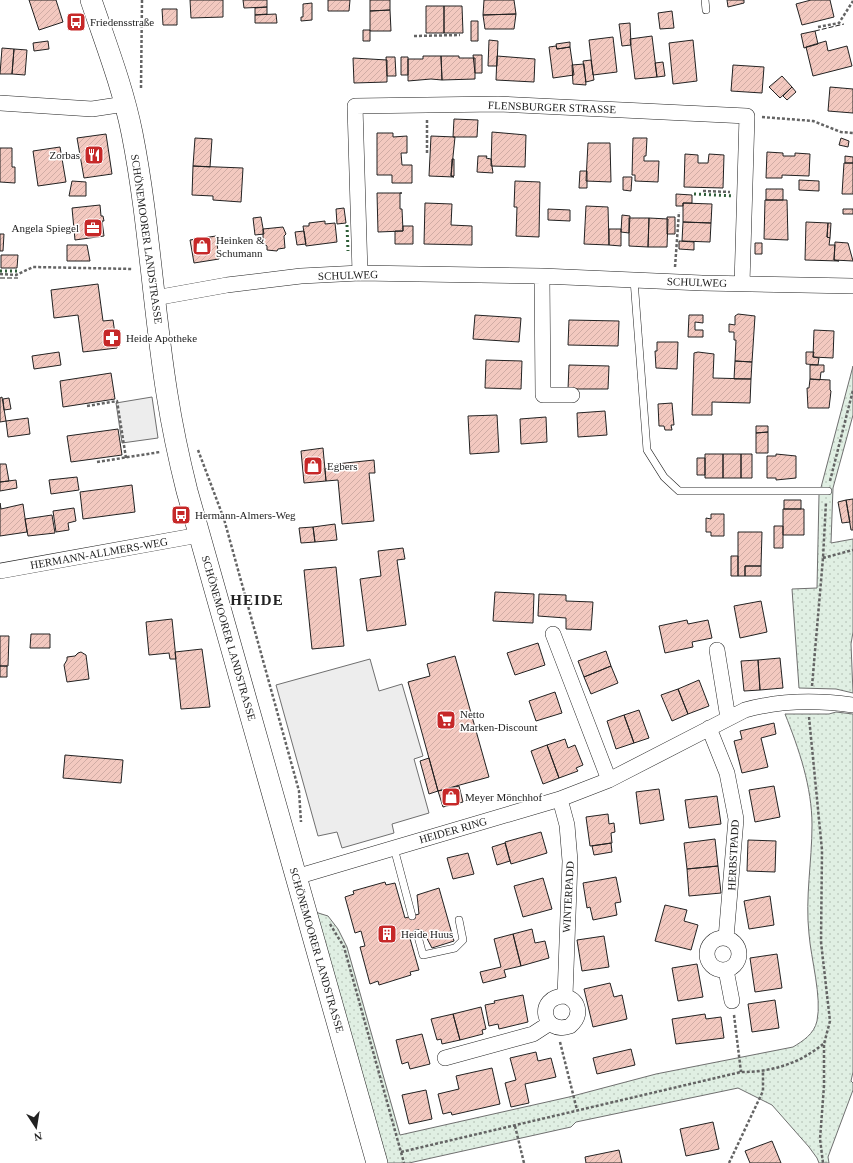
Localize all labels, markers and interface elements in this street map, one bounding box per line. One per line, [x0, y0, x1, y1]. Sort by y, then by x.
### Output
bus stop icon: Friedensstraße [65, 11, 87, 33]
place label: Friedensstraße [90, 16, 154, 28]
street label: FLENSBURGER STRASSE [488, 99, 616, 115]
restaurant icon: Zorbas [83, 144, 105, 166]
place label: Zorbas [49, 149, 80, 161]
street label: SCHÖNEMOORER LANDSTRASSE [129, 153, 165, 325]
office icon: Angela Spiegel [82, 217, 104, 239]
place label: Angela Spiegel [11, 222, 79, 234]
place label: Heinken & Schumann [216, 234, 265, 259]
shop icon: Heinken & Schumann [191, 235, 213, 257]
street label: SCHULWEG [318, 268, 378, 282]
street label: SCHULWEG [667, 275, 727, 289]
pharmacy icon: Heide Apotheke [101, 327, 123, 349]
place label: Heide Apotheke [126, 332, 197, 344]
shop icon: Egbers [302, 455, 324, 477]
place label: Egbers [327, 460, 358, 472]
bus stop icon: Hermann-Almers-Weg [170, 504, 192, 526]
place label: Hermann-Almers-Weg [195, 509, 296, 521]
street label: HERMANN-ALLMERS-WEG [29, 535, 169, 571]
street label: SCHÖNEMOORER LANDSTRASSE [200, 554, 258, 722]
district label: HEIDE [230, 592, 284, 608]
place label: Netto Marken-Discount [460, 708, 538, 733]
supermarket icon: Netto Marken-Discount [435, 709, 457, 731]
shop icon: Meyer Mönchhof [440, 786, 462, 808]
place label: Meyer Mönchhof [465, 791, 543, 803]
street label: HEIDER RING [418, 815, 488, 845]
street label: HERBSTPADD [725, 819, 741, 891]
street label: WINTERPADD [560, 861, 576, 933]
street label: SCHÖNEMOORER LANDSTRASSE [288, 866, 346, 1034]
building icon: Heide Huus [376, 923, 398, 945]
place label: Heide Huus [401, 928, 453, 940]
north arrow [16, 1107, 56, 1147]
text: N [33, 1130, 43, 1143]

